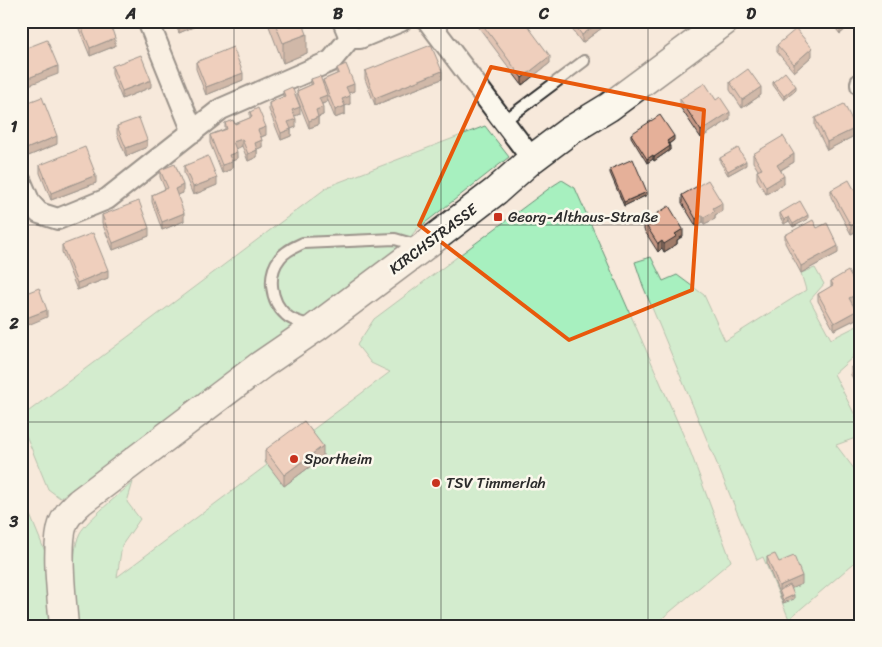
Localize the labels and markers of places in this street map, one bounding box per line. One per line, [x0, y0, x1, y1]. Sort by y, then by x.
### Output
place label: Georg-Althaus-Straße [508, 204, 659, 230]
marker: Georg-Althaus-Straße [492, 211, 504, 223]
place label: Sportheim [304, 446, 372, 472]
marker: Sportheim [288, 453, 300, 465]
place label: TSV Timmerlah [446, 470, 546, 496]
marker: TSV Timmerlah [430, 477, 442, 489]

